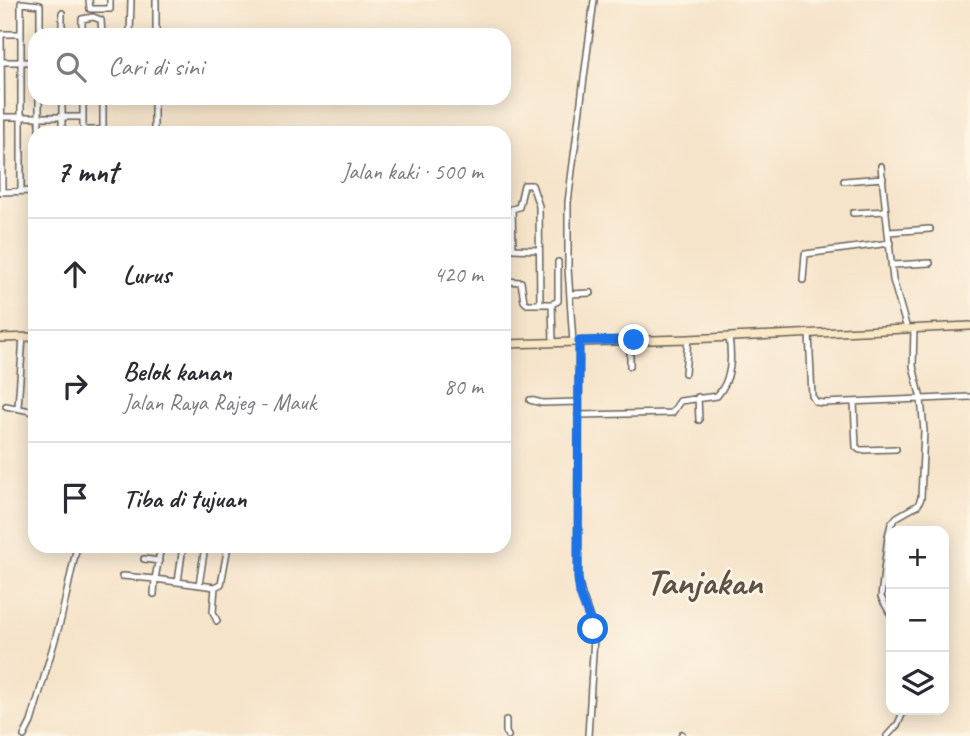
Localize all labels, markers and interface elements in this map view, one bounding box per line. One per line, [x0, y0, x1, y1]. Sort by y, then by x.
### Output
search box [28, 28, 511, 105]
icon: search [52, 48, 90, 86]
text: Cari di sini [108, 50, 204, 83]
text: 7 mnt [56, 153, 117, 191]
text: Jalan kaki · 500 m [341, 157, 483, 186]
icon: ahead [56, 255, 94, 293]
text: Lurus [123, 258, 171, 291]
text: 420 m [434, 260, 483, 289]
route end [618, 324, 649, 355]
text: Belok kanan [123, 355, 232, 388]
icon: right [56, 367, 94, 405]
text: 80 m [444, 372, 483, 401]
text: Jalan Raya Rajeg - Mauk [123, 388, 316, 417]
icon: arrive [56, 479, 94, 517]
text: Tiba di tujuan [123, 482, 247, 515]
map controls [886, 526, 949, 715]
button: + [886, 526, 949, 589]
district label: Tanjakan [646, 558, 763, 605]
button: − [886, 589, 949, 652]
route start [577, 613, 608, 644]
button: layers [886, 652, 949, 715]

